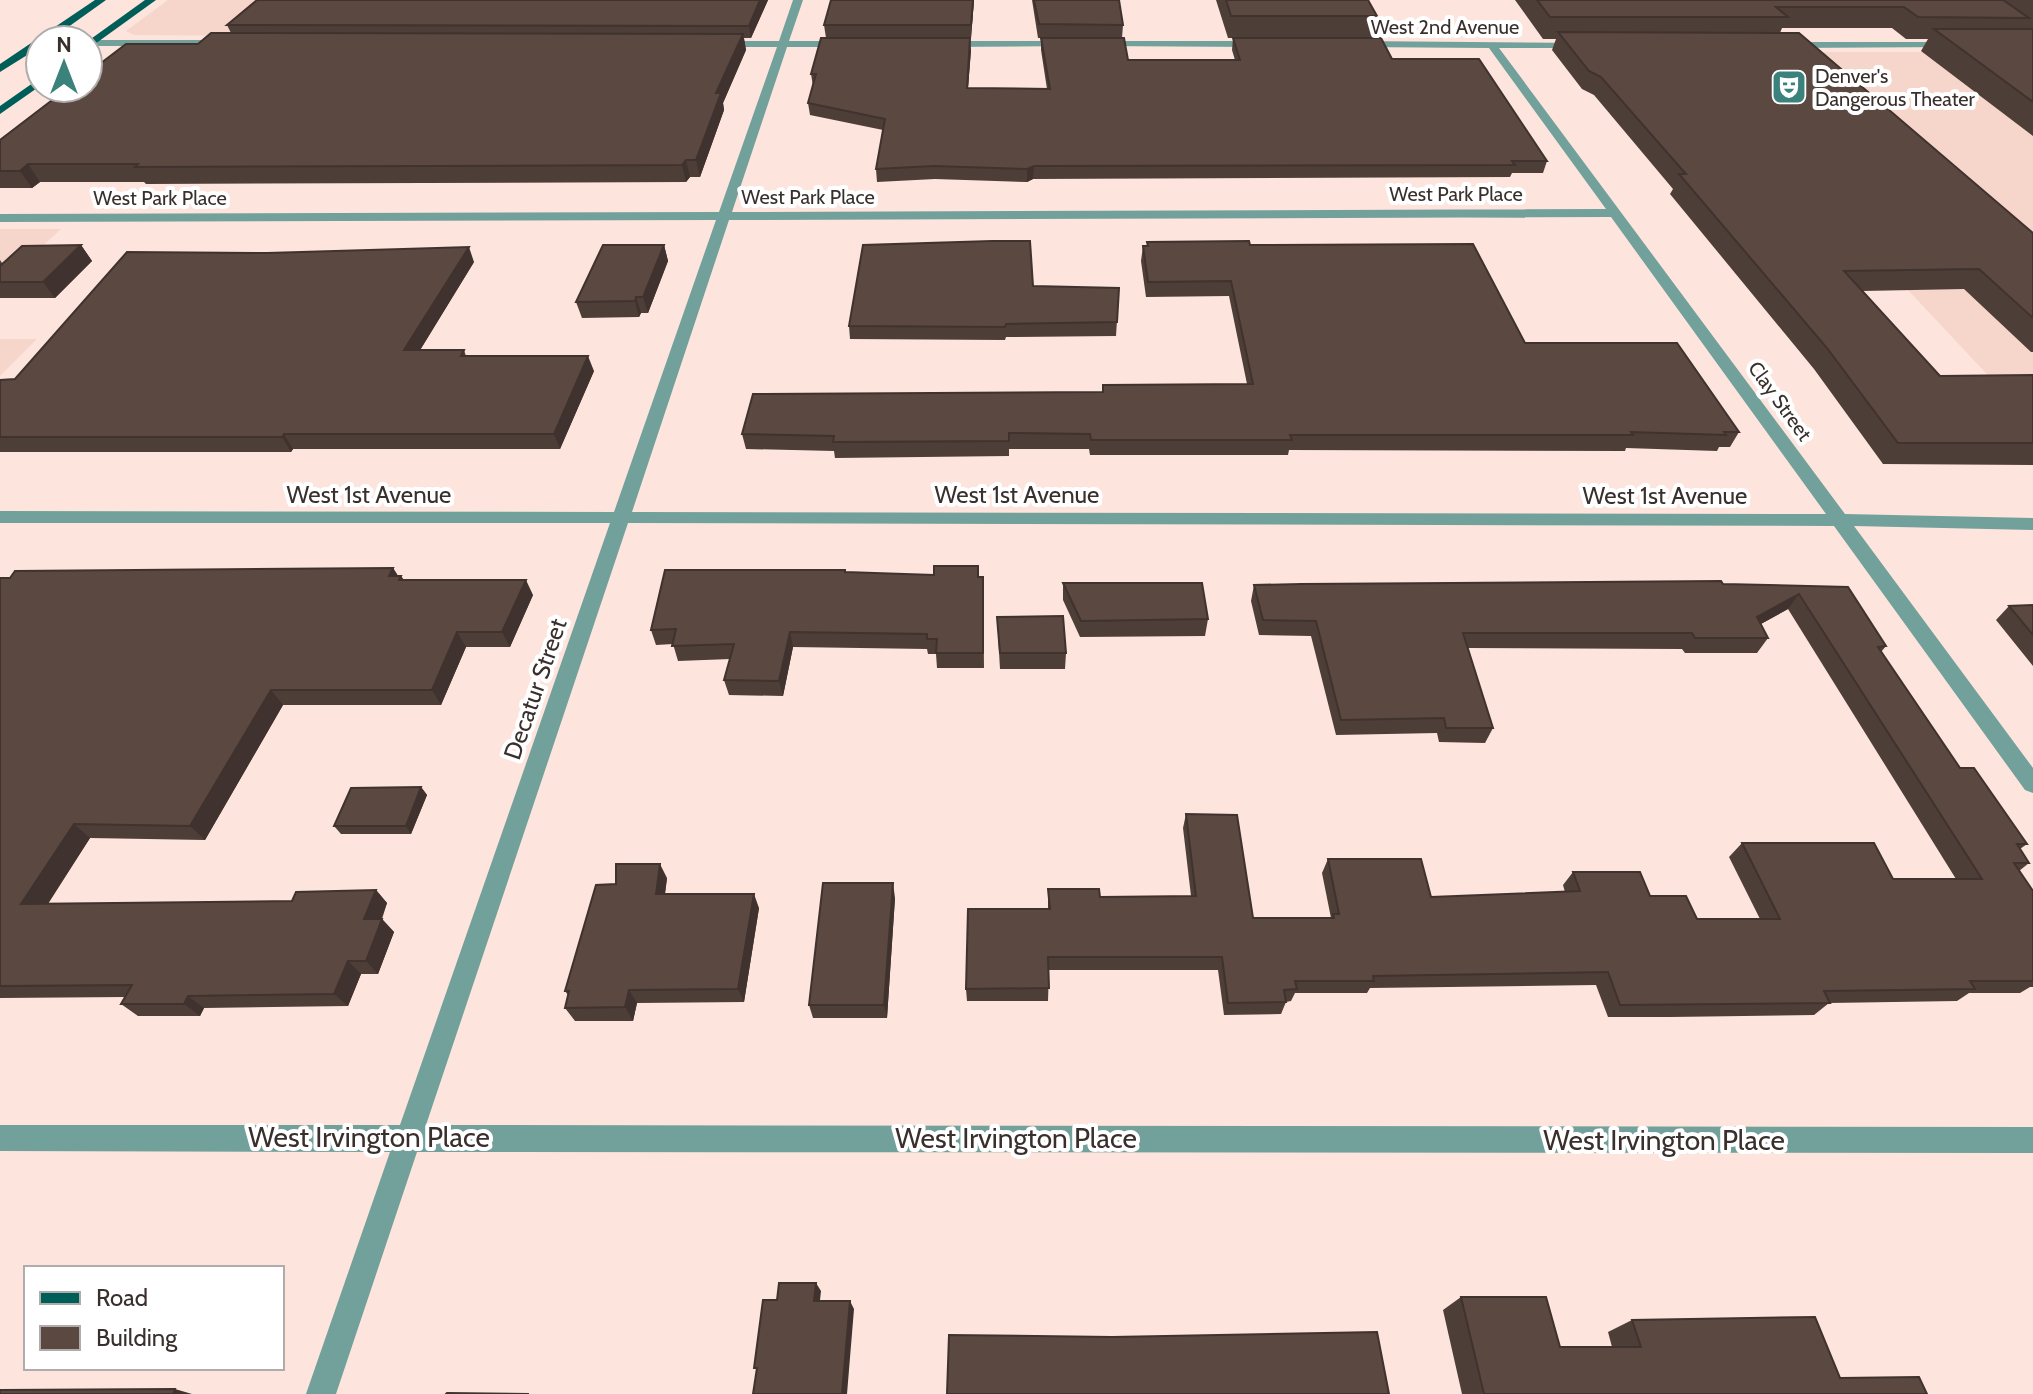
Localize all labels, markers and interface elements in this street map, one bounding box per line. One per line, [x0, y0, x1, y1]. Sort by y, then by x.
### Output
street label: West 2nd Avenue [1371, 15, 1519, 39]
north arrow [24, 24, 104, 104]
text: N [56, 31, 72, 58]
place label: Denver's Dangerous Theater [1815, 64, 1976, 111]
theatre icon: Denver's Dangerous Theater [1770, 68, 1808, 106]
street label: West Park Place [1389, 182, 1523, 206]
street label: West Park Place [741, 185, 875, 209]
street label: West Park Place [93, 186, 227, 210]
street label: Clay Street [1743, 357, 1817, 446]
street label: West 1st Avenue [287, 480, 451, 509]
street label: West 1st Avenue [935, 480, 1099, 509]
street label: West 1st Avenue [1583, 481, 1747, 510]
street label: Decatur Street [497, 615, 573, 763]
street label: West Irvington Place [248, 1120, 490, 1154]
street label: West Irvington Place [895, 1121, 1137, 1155]
street label: West Irvington Place [1543, 1123, 1785, 1157]
legend [24, 1266, 284, 1370]
text: Road [96, 1283, 148, 1312]
text: Building [96, 1323, 178, 1352]

